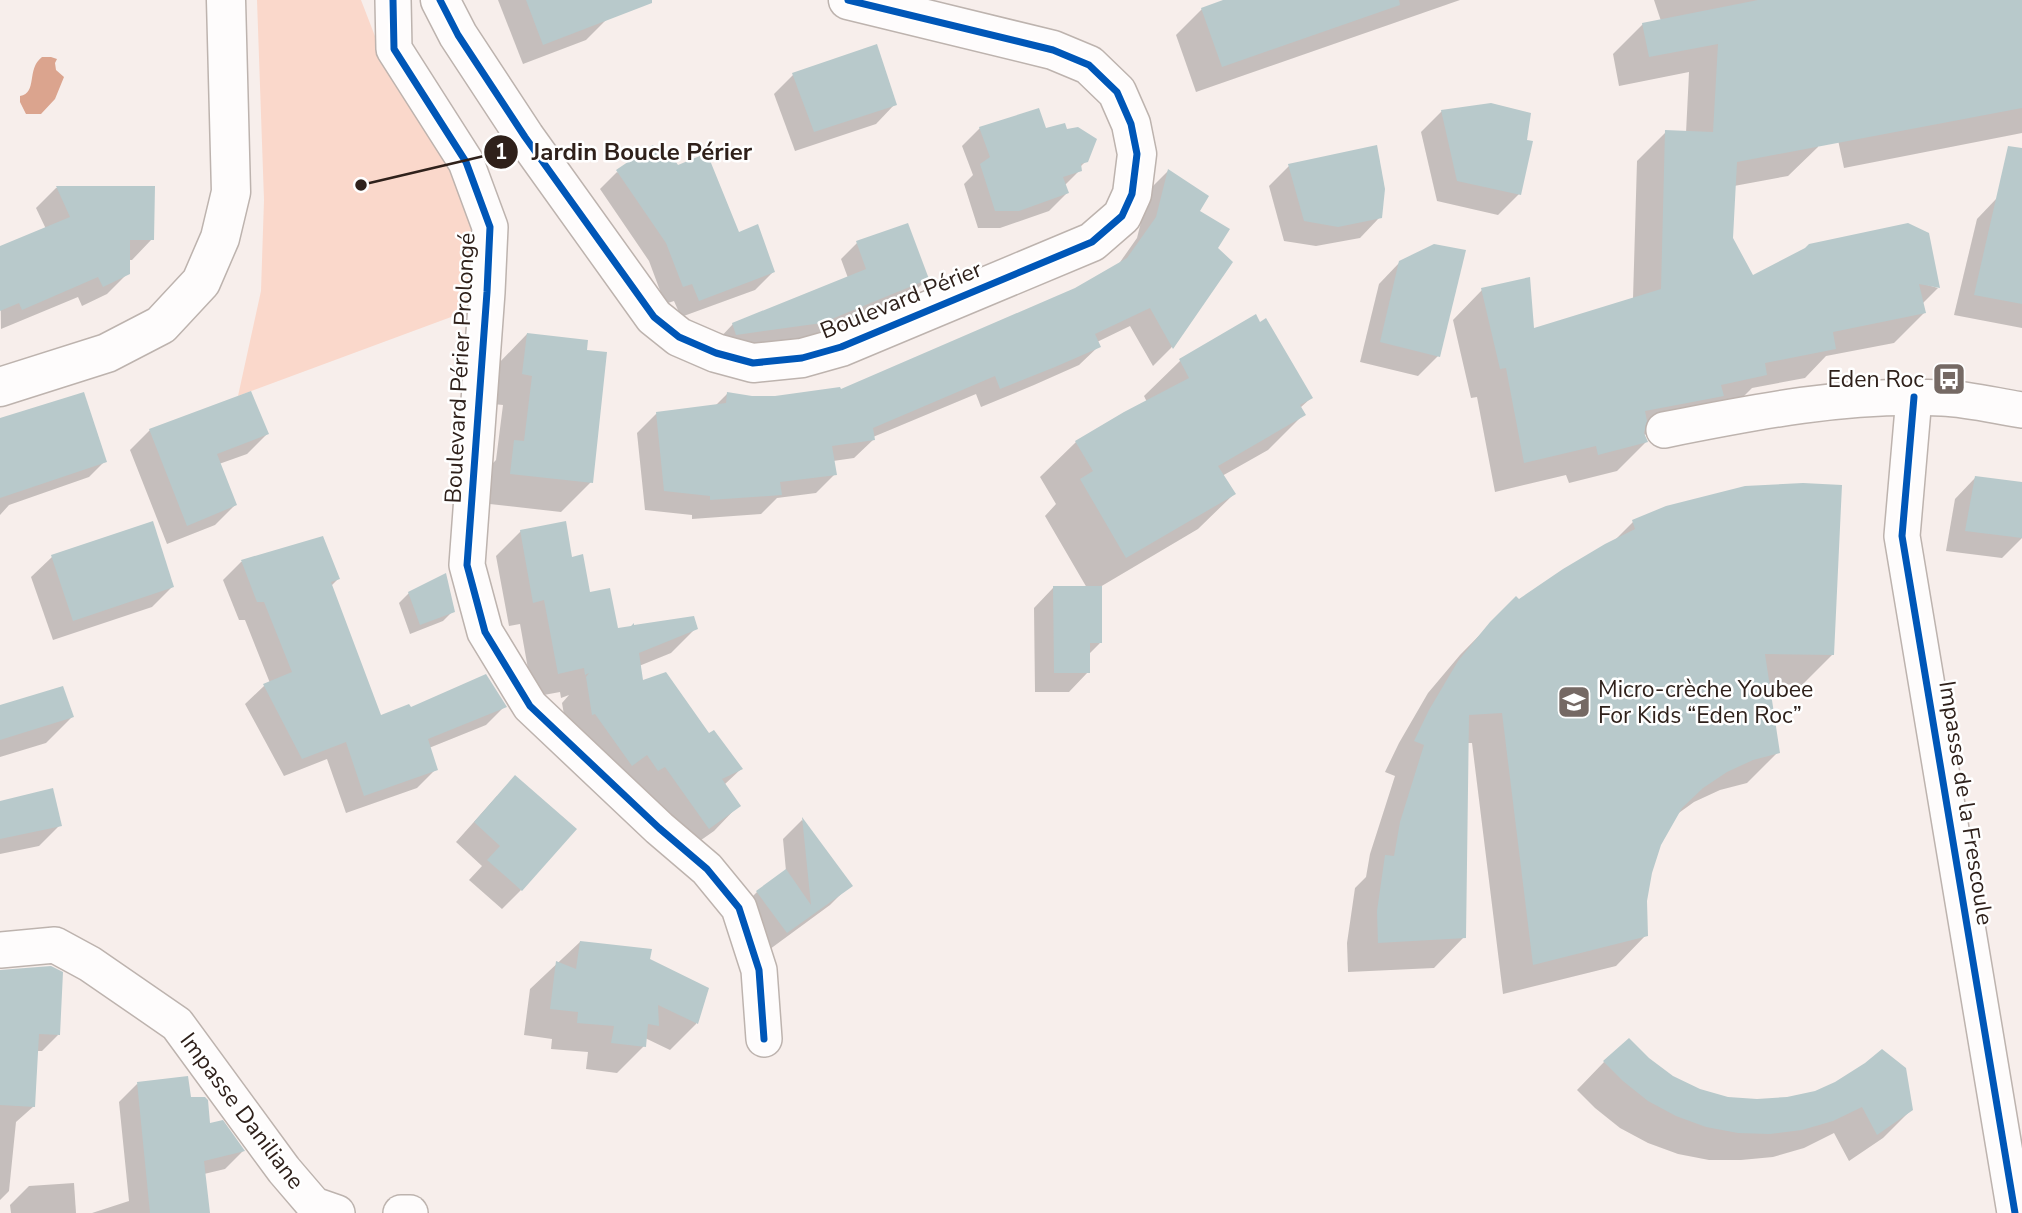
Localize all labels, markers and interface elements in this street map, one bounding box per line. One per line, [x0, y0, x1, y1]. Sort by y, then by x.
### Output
callout: Jardin Boucle Périer [483, 129, 767, 174]
text: Jardin Boucle Périer [531, 136, 753, 168]
text: 1 [495, 138, 507, 166]
street label: Boulevard Périer Prolongé [437, 232, 483, 504]
street label: Boulevard Périer [816, 253, 987, 347]
bus stop icon: Eden Roc [1930, 360, 1968, 398]
place label: Eden Roc [1828, 364, 1924, 395]
place label: Micro-crèche Youbee For Kids “Eden Roc” [1598, 674, 1813, 731]
street label: Impasse de la Frescoule [1931, 679, 2001, 927]
school or university icon: Micro-crèche Youbee For Kids “Eden Roc” [1555, 683, 1593, 721]
street label: Impasse Daniliane [173, 1026, 311, 1196]

